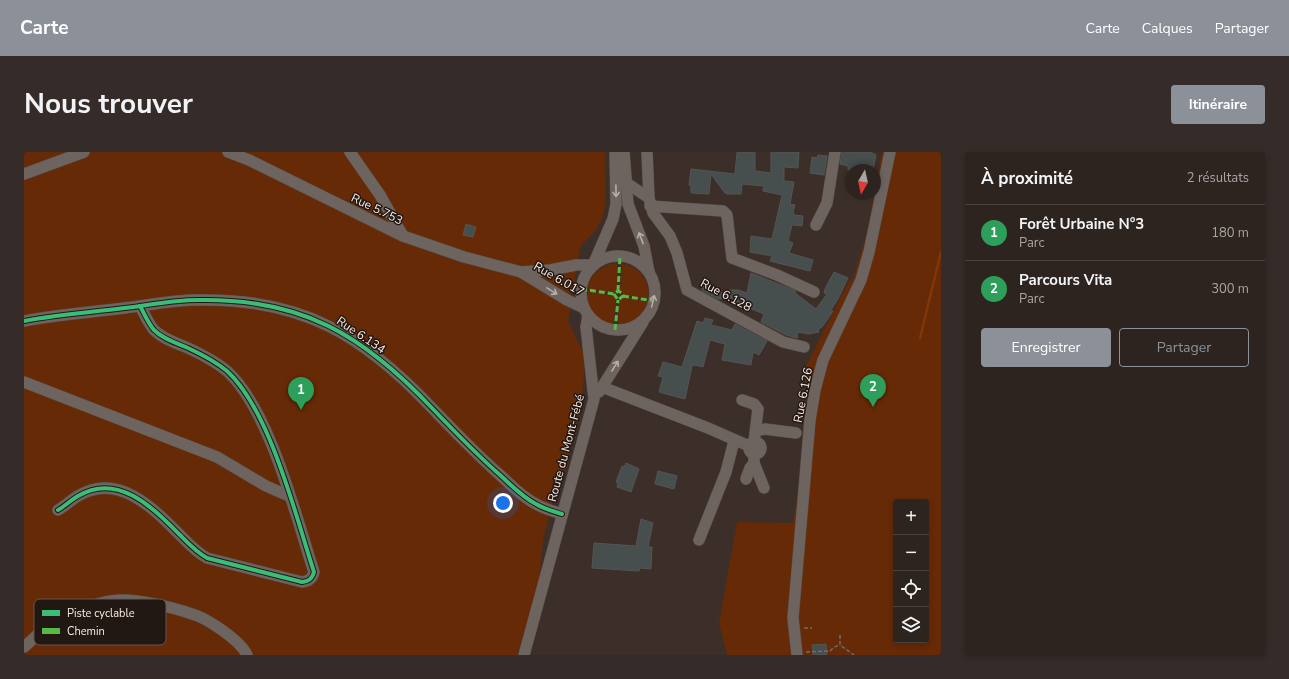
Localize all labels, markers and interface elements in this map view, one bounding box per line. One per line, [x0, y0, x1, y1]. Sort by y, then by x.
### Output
text: Carte [20, 15, 68, 41]
text: Carte [1086, 19, 1120, 38]
text: Calques [1142, 19, 1193, 38]
text: Partager [1215, 19, 1269, 38]
text: Nous trouver [24, 85, 193, 123]
button: Itinéraire [1171, 85, 1265, 124]
north arrow [845, 164, 881, 200]
text: À proximité [981, 167, 1073, 190]
text: 2 résultats [1187, 169, 1249, 187]
one-way arrow [612, 184, 620, 197]
street label: Rue 5.753 [348, 190, 406, 228]
text: Forêt Urbaine N°3 [1019, 214, 1144, 234]
text: 1 [990, 224, 998, 242]
text: 180 m [1211, 224, 1249, 242]
one-way arrow [636, 232, 644, 244]
text: Parc [1019, 234, 1044, 252]
street label: Rue 6.017 [531, 258, 587, 300]
text: Parcours Vita [1019, 270, 1112, 290]
street label: Rue 6.128 [698, 275, 754, 315]
text: 2 [990, 280, 998, 298]
text: 300 m [1211, 280, 1249, 298]
one-way arrow [546, 287, 557, 295]
text: Parc [1019, 290, 1044, 308]
one-way arrow [649, 295, 657, 308]
street label: Rue 6.134 [333, 313, 389, 357]
button: Enregistrer [981, 328, 1111, 367]
button: Partager [1119, 328, 1249, 367]
one-way arrow [611, 361, 619, 372]
street label: Rue 6.126 [790, 366, 816, 424]
pin: 2 [860, 374, 886, 407]
pin: 1 [288, 377, 314, 410]
street label: Route du Mont-Fébé [544, 392, 588, 504]
your location [493, 493, 513, 513]
map controls [893, 499, 929, 643]
button: + [893, 499, 929, 535]
button: − [893, 535, 929, 571]
button: locate [893, 571, 929, 607]
legend [34, 599, 166, 645]
text: Piste cyclable [67, 606, 135, 621]
button: layers [893, 607, 929, 643]
text: Chemin [67, 624, 105, 639]

